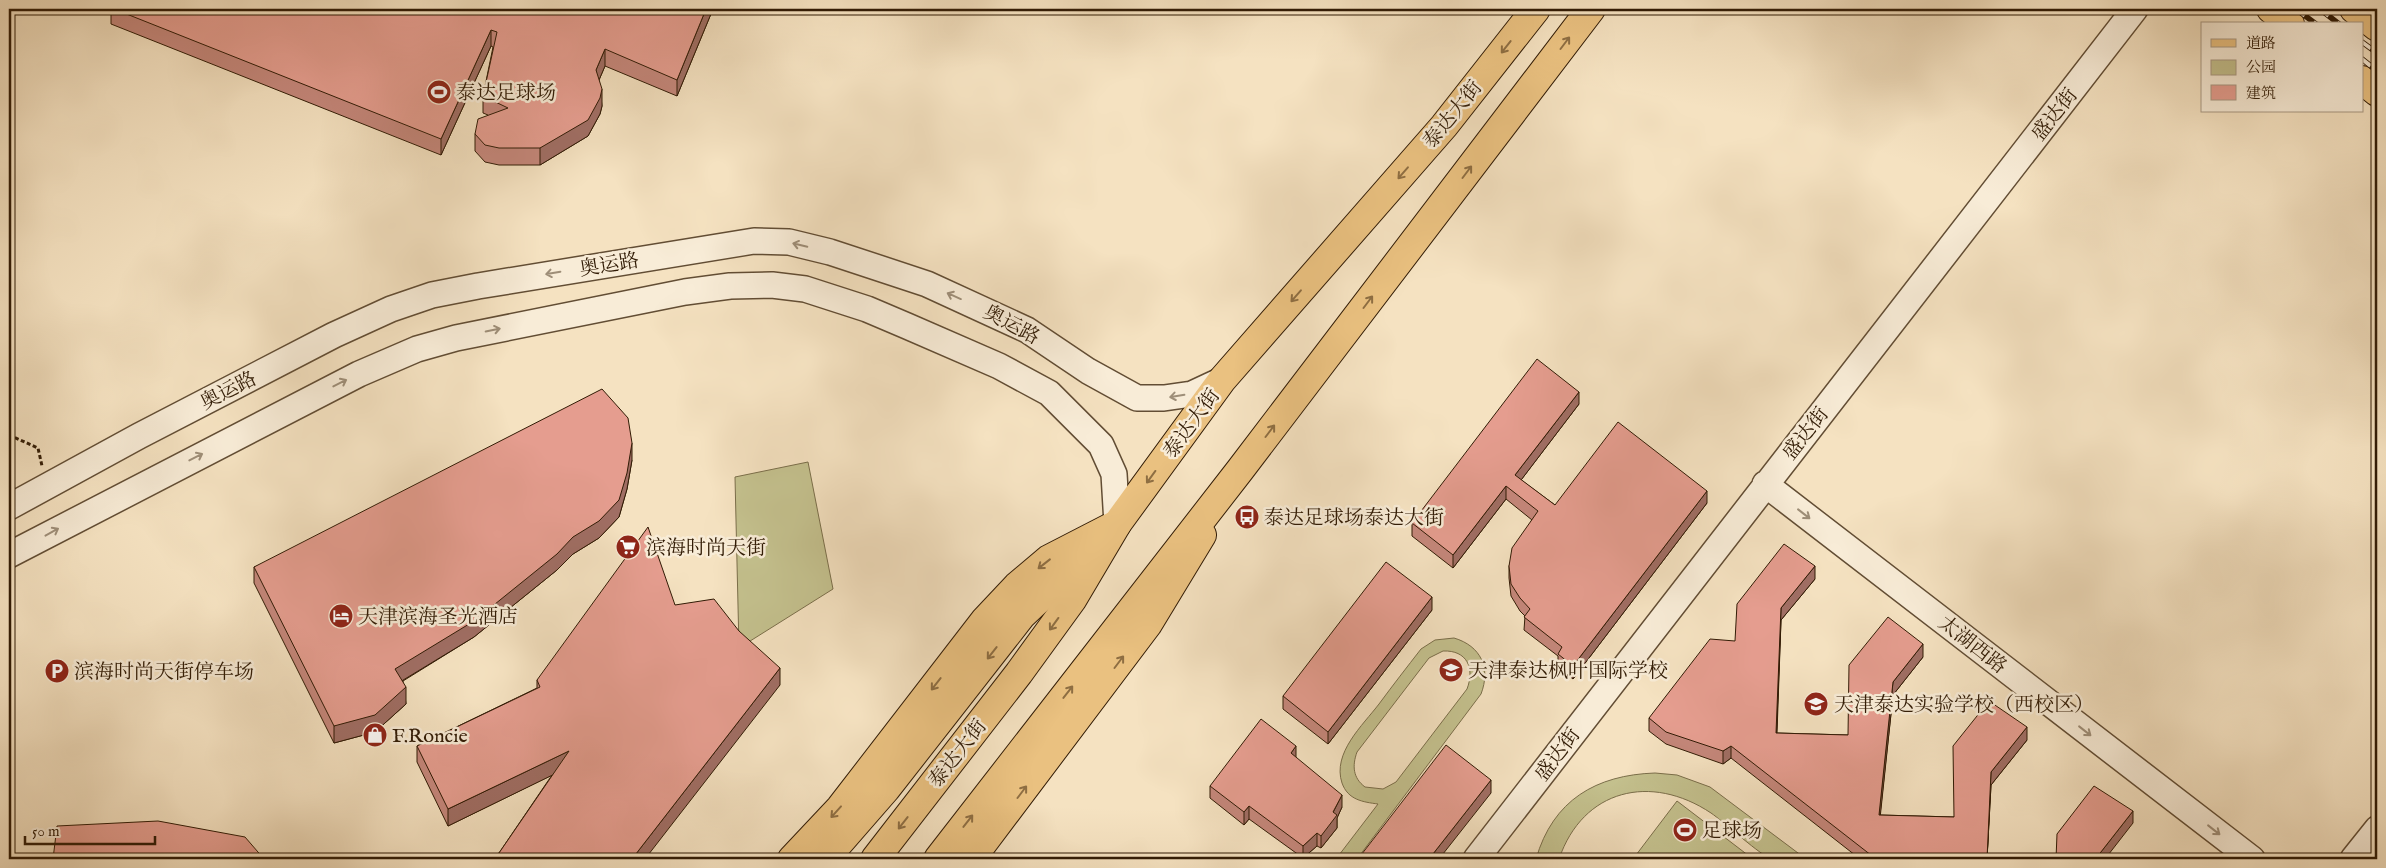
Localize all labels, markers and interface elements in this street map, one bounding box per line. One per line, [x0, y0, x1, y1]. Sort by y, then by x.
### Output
legend [2201, 22, 2364, 112]
text: 道路 [2246, 34, 2276, 53]
one-way arrow [1560, 36, 1570, 50]
one-way arrow [1500, 40, 1511, 53]
text: 公园 [2246, 58, 2276, 77]
street label: 泰达大街 [1418, 76, 1488, 154]
sports icon: 泰达足球场 [426, 79, 452, 105]
place label: 泰达足球场 [456, 81, 556, 106]
street label: 盛达街 [2027, 84, 2084, 146]
text: 建筑 [2246, 84, 2276, 103]
one-way arrow [1461, 166, 1472, 179]
one-way arrow [1397, 167, 1409, 180]
one-way arrow [793, 240, 809, 249]
street label: 奥运路 [578, 248, 641, 283]
one-way arrow [545, 268, 561, 278]
one-way arrow [1290, 289, 1302, 302]
one-way arrow [947, 290, 962, 300]
one-way arrow [1363, 296, 1374, 309]
street label: 奥运路 [979, 300, 1044, 350]
one-way arrow [485, 325, 501, 334]
street label: 奥运路 [196, 367, 261, 416]
one-way arrow [333, 378, 348, 388]
street label: 泰达大街 [1159, 384, 1226, 464]
one-way arrow [1169, 392, 1185, 402]
street label: 盛达街 [1778, 403, 1835, 465]
one-way arrow [1265, 424, 1275, 438]
one-way arrow [188, 452, 203, 461]
one-way arrow [1146, 470, 1157, 483]
bus stop icon: 泰达足球场泰达大街 [1234, 504, 1260, 530]
place label: 泰达足球场泰达大街 [1264, 506, 1444, 531]
one-way arrow [1797, 509, 1810, 520]
one-way arrow [44, 527, 59, 537]
supermarket icon: 滨海时尚天街 [615, 534, 641, 560]
place label: 滨海时尚天街 [646, 536, 766, 561]
one-way arrow [1038, 558, 1051, 569]
hotel icon: 天津滨海圣光酒店 [328, 603, 354, 629]
place label: 天津滨海圣光酒店 [358, 605, 518, 630]
street label: 太湖西路 [1933, 611, 2011, 680]
one-way arrow [1049, 617, 1060, 630]
one-way arrow [987, 646, 998, 659]
one-way arrow [1114, 656, 1125, 669]
school or university icon: 天津泰达枫叶国际学校 [1438, 657, 1464, 683]
parking icon: 滨海时尚天街停车场 [44, 658, 70, 684]
place label: 天津泰达枫叶国际学校 [1468, 659, 1668, 684]
place label: 滨海时尚天街停车场 [74, 660, 254, 685]
one-way arrow [930, 677, 941, 690]
one-way arrow [1062, 686, 1073, 699]
school or university icon: 天津泰达实验学校（西校区） [1803, 691, 1829, 717]
place label: 天津泰达实验学校（西校区） [1834, 693, 2094, 718]
street label: 泰达大街 [924, 715, 993, 793]
shop icon: F.Roncie [362, 722, 388, 748]
street label: 盛达街 [1530, 723, 1586, 786]
place label: F.Roncie [392, 724, 468, 749]
one-way arrow [2078, 725, 2091, 736]
one-way arrow [1016, 786, 1027, 799]
one-way arrow [830, 806, 842, 819]
scale bar [25, 813, 155, 845]
one-way arrow [963, 815, 974, 828]
one-way arrow [897, 816, 908, 829]
sports icon: 足球场 [1672, 817, 1698, 843]
place label: 足球场 [1702, 819, 1762, 844]
text: 50 m [32, 822, 60, 841]
one-way arrow [2207, 825, 2221, 835]

